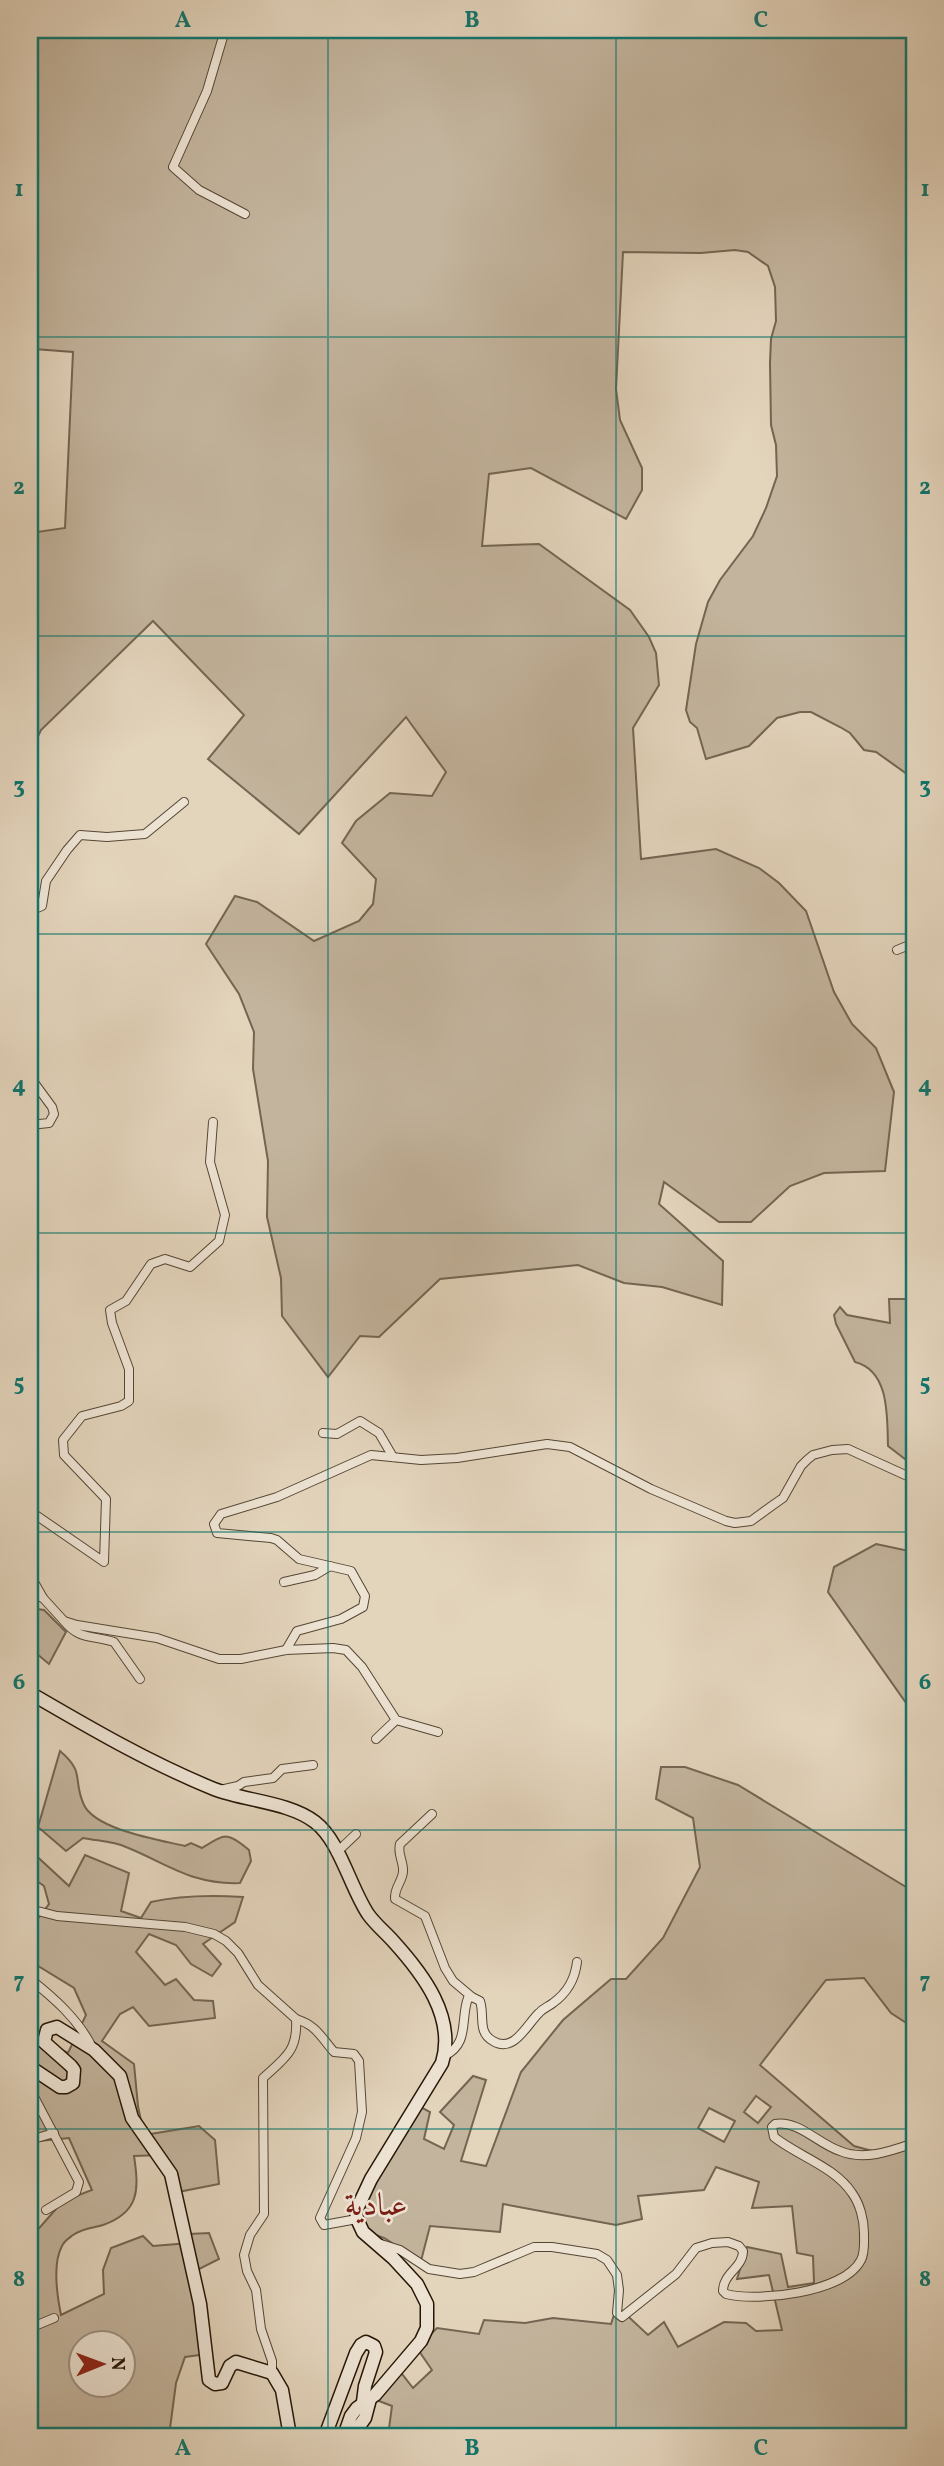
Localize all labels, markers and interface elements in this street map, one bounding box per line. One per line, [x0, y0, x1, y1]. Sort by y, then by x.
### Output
text: A [175, 5, 191, 37]
text: B [464, 5, 480, 37]
text: C [754, 5, 768, 37]
text: 1 [14, 174, 24, 206]
text: 1 [920, 174, 930, 206]
text: 2 [13, 472, 25, 504]
text: 2 [919, 472, 931, 504]
text: 3 [13, 771, 25, 803]
text: 3 [919, 771, 931, 803]
text: 4 [12, 1070, 26, 1102]
text: 4 [918, 1070, 932, 1102]
text: 5 [13, 1368, 25, 1400]
text: 5 [919, 1368, 931, 1400]
text: 6 [13, 1667, 25, 1699]
text: 6 [919, 1667, 931, 1699]
text: 7 [14, 1966, 25, 1998]
text: 7 [920, 1966, 931, 1998]
district label: عبادية [344, 2185, 408, 2229]
text: 8 [13, 2264, 25, 2296]
text: 8 [919, 2264, 931, 2296]
north arrow [66, 2330, 136, 2400]
text: N [104, 2357, 130, 2371]
text: A [175, 2433, 191, 2465]
text: B [464, 2433, 480, 2465]
text: C [754, 2433, 768, 2465]

